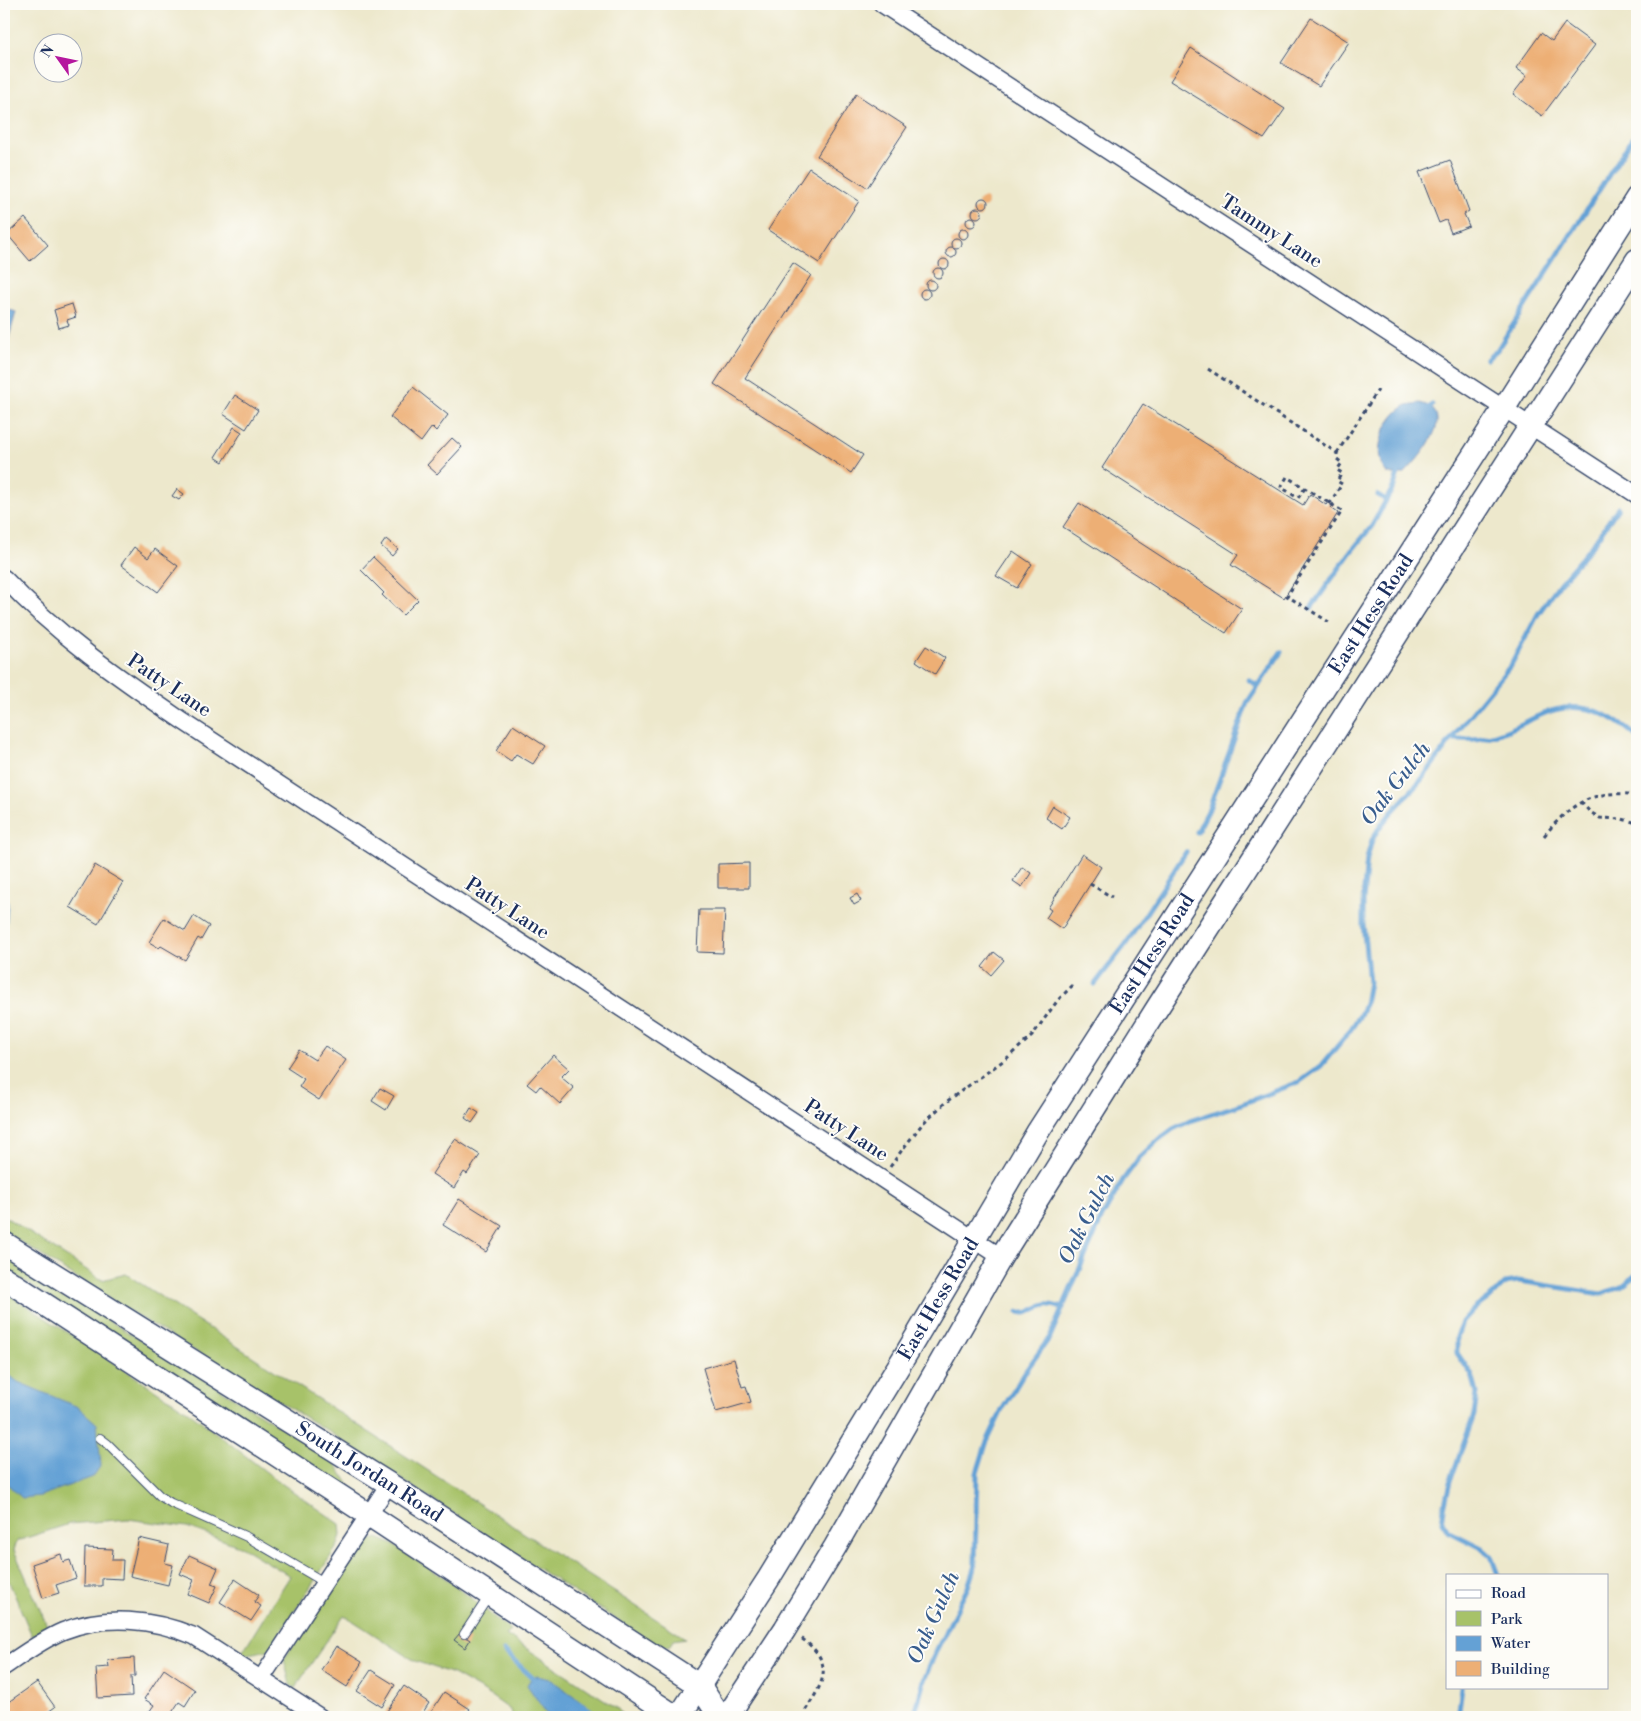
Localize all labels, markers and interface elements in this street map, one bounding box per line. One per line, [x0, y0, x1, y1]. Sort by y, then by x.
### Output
north arrow [32, 32, 82, 82]
text: N [37, 42, 59, 61]
street label: Tammy Lane [1215, 190, 1327, 274]
street label: East Hess Road [1323, 549, 1419, 679]
street label: Patty Lane [122, 649, 216, 723]
water label: Oak Gulch [1355, 737, 1437, 831]
street label: Patty Lane [460, 872, 554, 946]
street label: East Hess Road [1104, 889, 1201, 1019]
street label: Patty Lane [799, 1094, 893, 1168]
water label: Oak Gulch [1053, 1169, 1121, 1269]
street label: East Hess Road [893, 1233, 985, 1365]
street label: South Jordan Road [291, 1416, 448, 1528]
water label: Oak Gulch [902, 1567, 966, 1668]
legend [1446, 1574, 1608, 1688]
text: Road [1491, 1584, 1526, 1603]
text: Park [1491, 1610, 1523, 1629]
text: Water [1490, 1634, 1531, 1653]
text: Building [1490, 1660, 1550, 1679]

